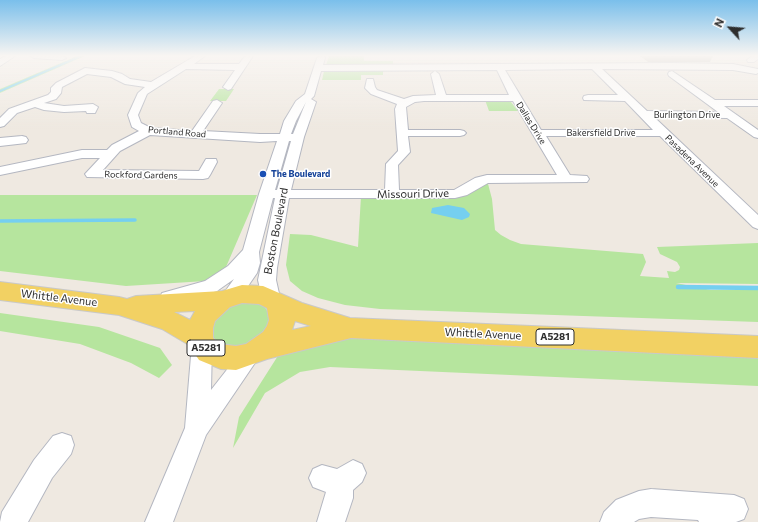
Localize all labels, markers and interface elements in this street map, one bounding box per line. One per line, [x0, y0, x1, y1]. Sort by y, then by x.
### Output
north arrow [710, 8, 750, 48]
text: N [711, 16, 726, 29]
street label: Dallas Drive [514, 100, 548, 146]
street label: Burlington Drive [654, 110, 720, 120]
street label: Portland Road [148, 124, 206, 140]
street label: Bakersfield Drive [566, 128, 636, 138]
street label: Pasadena Avenue [663, 133, 721, 189]
street label: Rockford Gardens [104, 169, 178, 181]
marker: The Boulevard [258, 169, 268, 179]
place label: The Boulevard [271, 169, 330, 179]
street label: Boston Boulevard [261, 187, 291, 275]
street label: Missouri Drive [377, 187, 449, 201]
street label: Whittle Avenue [20, 287, 98, 309]
street label: Whittle Avenue [444, 325, 522, 343]
road number: A5281 [536, 329, 574, 345]
road number: A5281 [187, 340, 225, 356]

